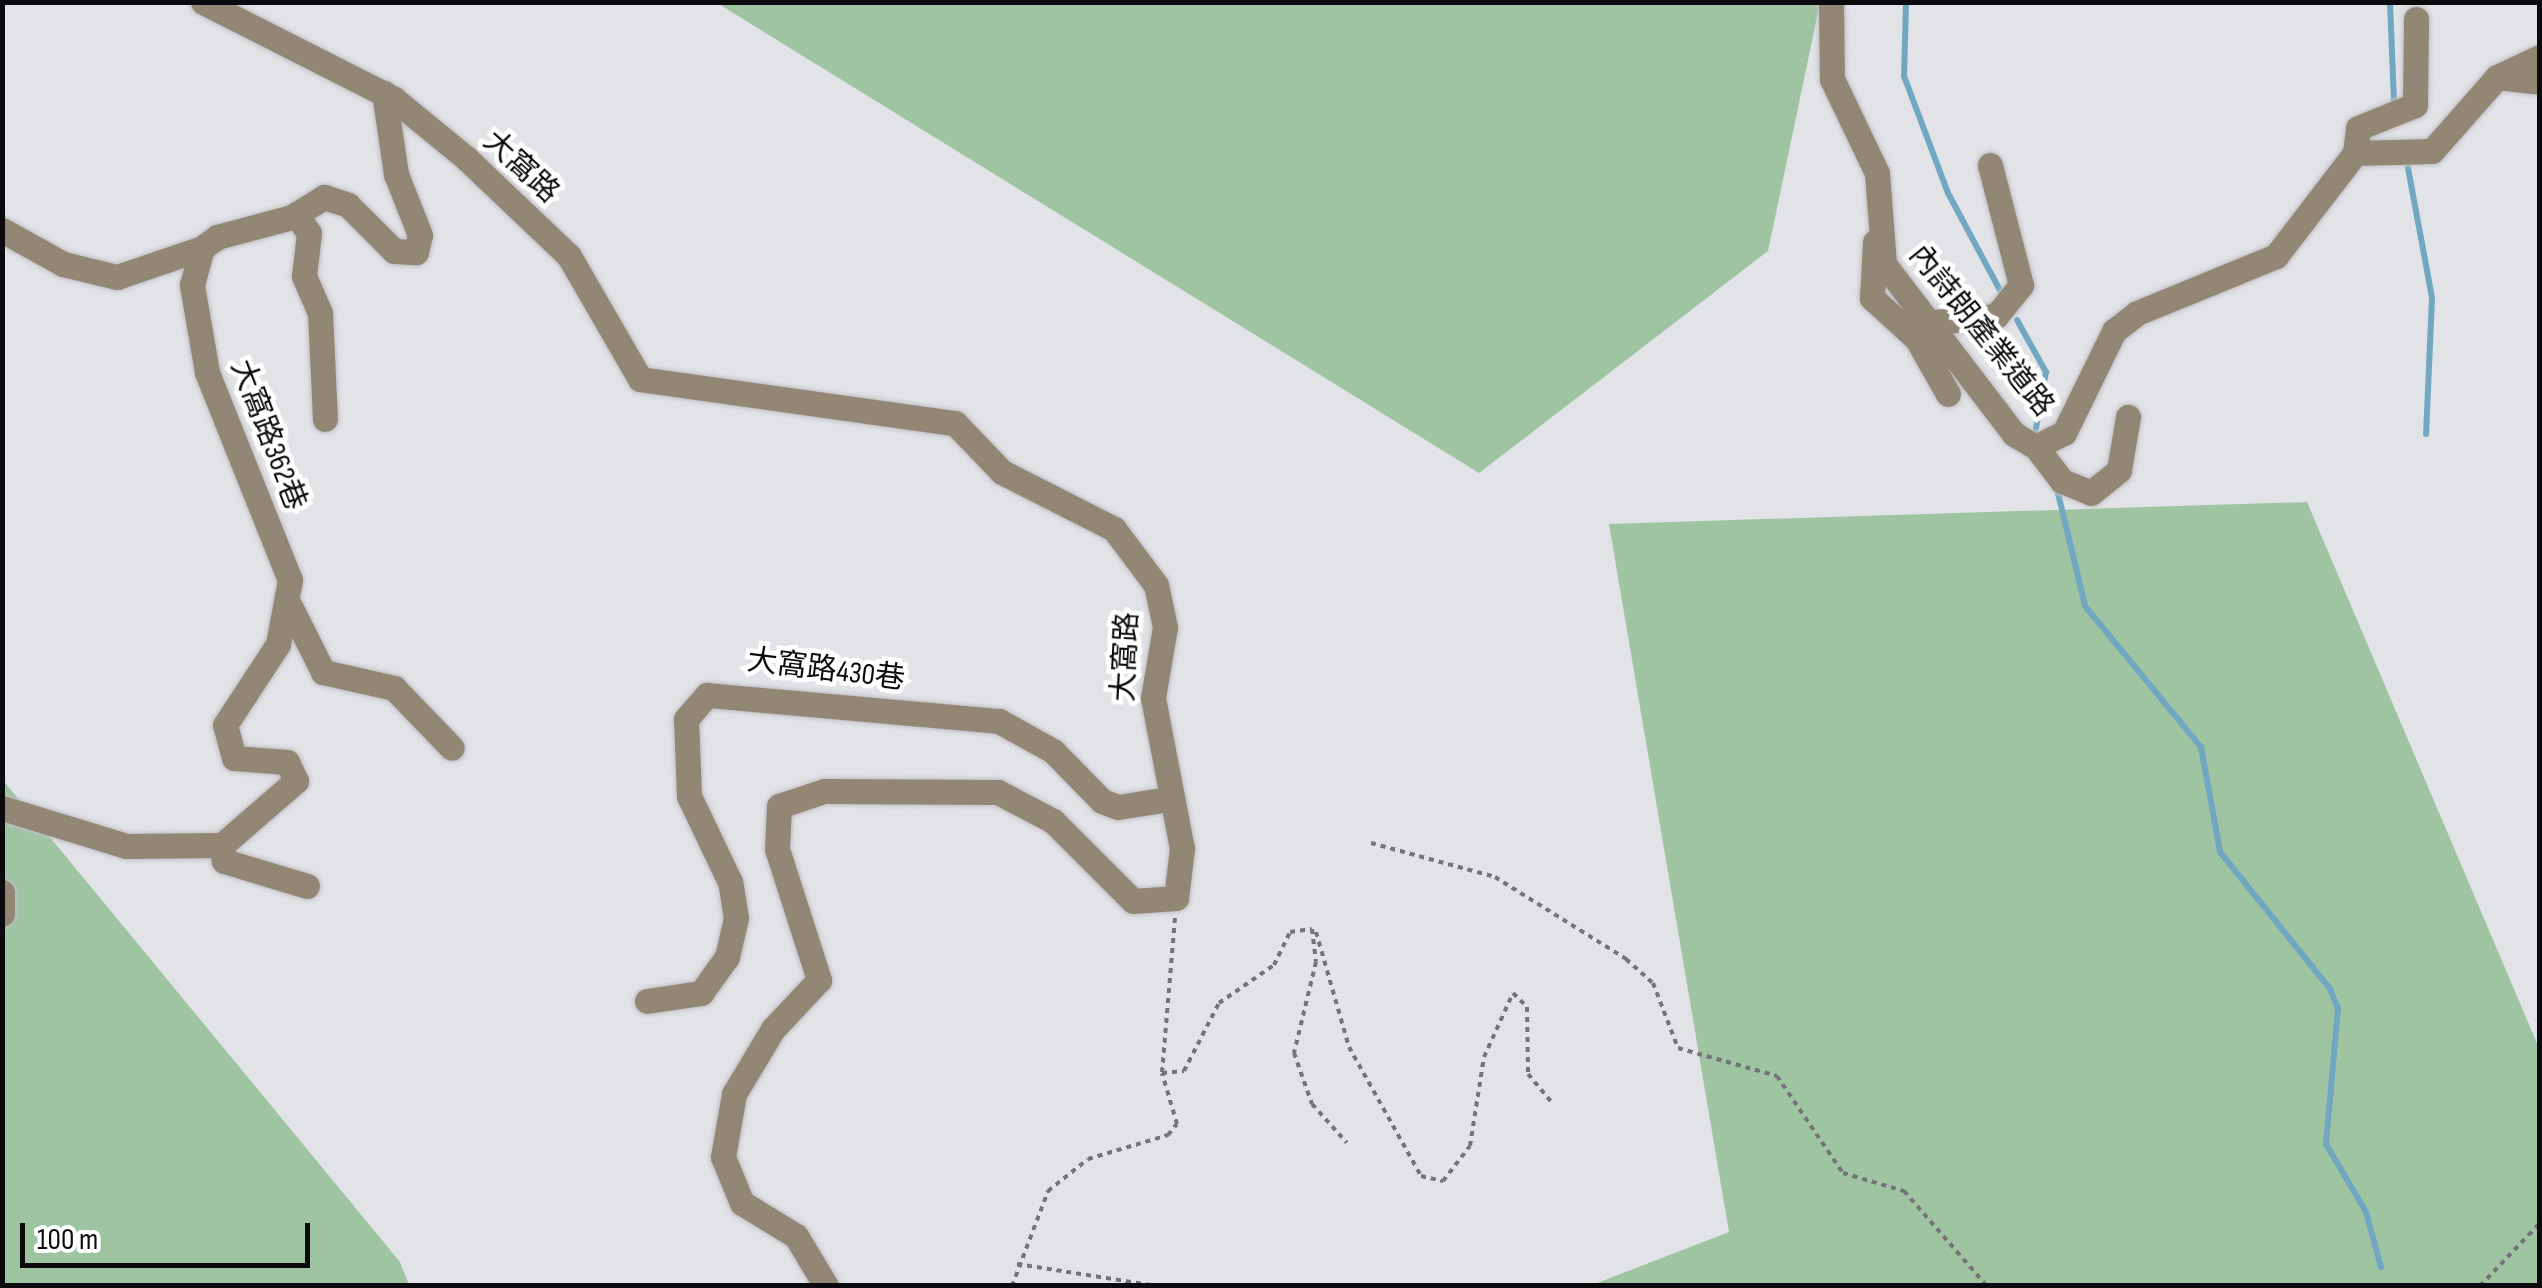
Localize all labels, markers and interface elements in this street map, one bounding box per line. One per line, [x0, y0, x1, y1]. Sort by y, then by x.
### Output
street label: 大窩路 [476, 123, 566, 211]
street label: 內詩朗產業道路 [1901, 238, 2061, 424]
street label: 大窩路362巷 [223, 355, 313, 515]
street label: 大窩路 [1106, 611, 1146, 703]
street label: 大窩路430巷 [745, 642, 907, 698]
scale bar [25, 1203, 315, 1265]
text: 100 m [37, 1222, 98, 1258]

